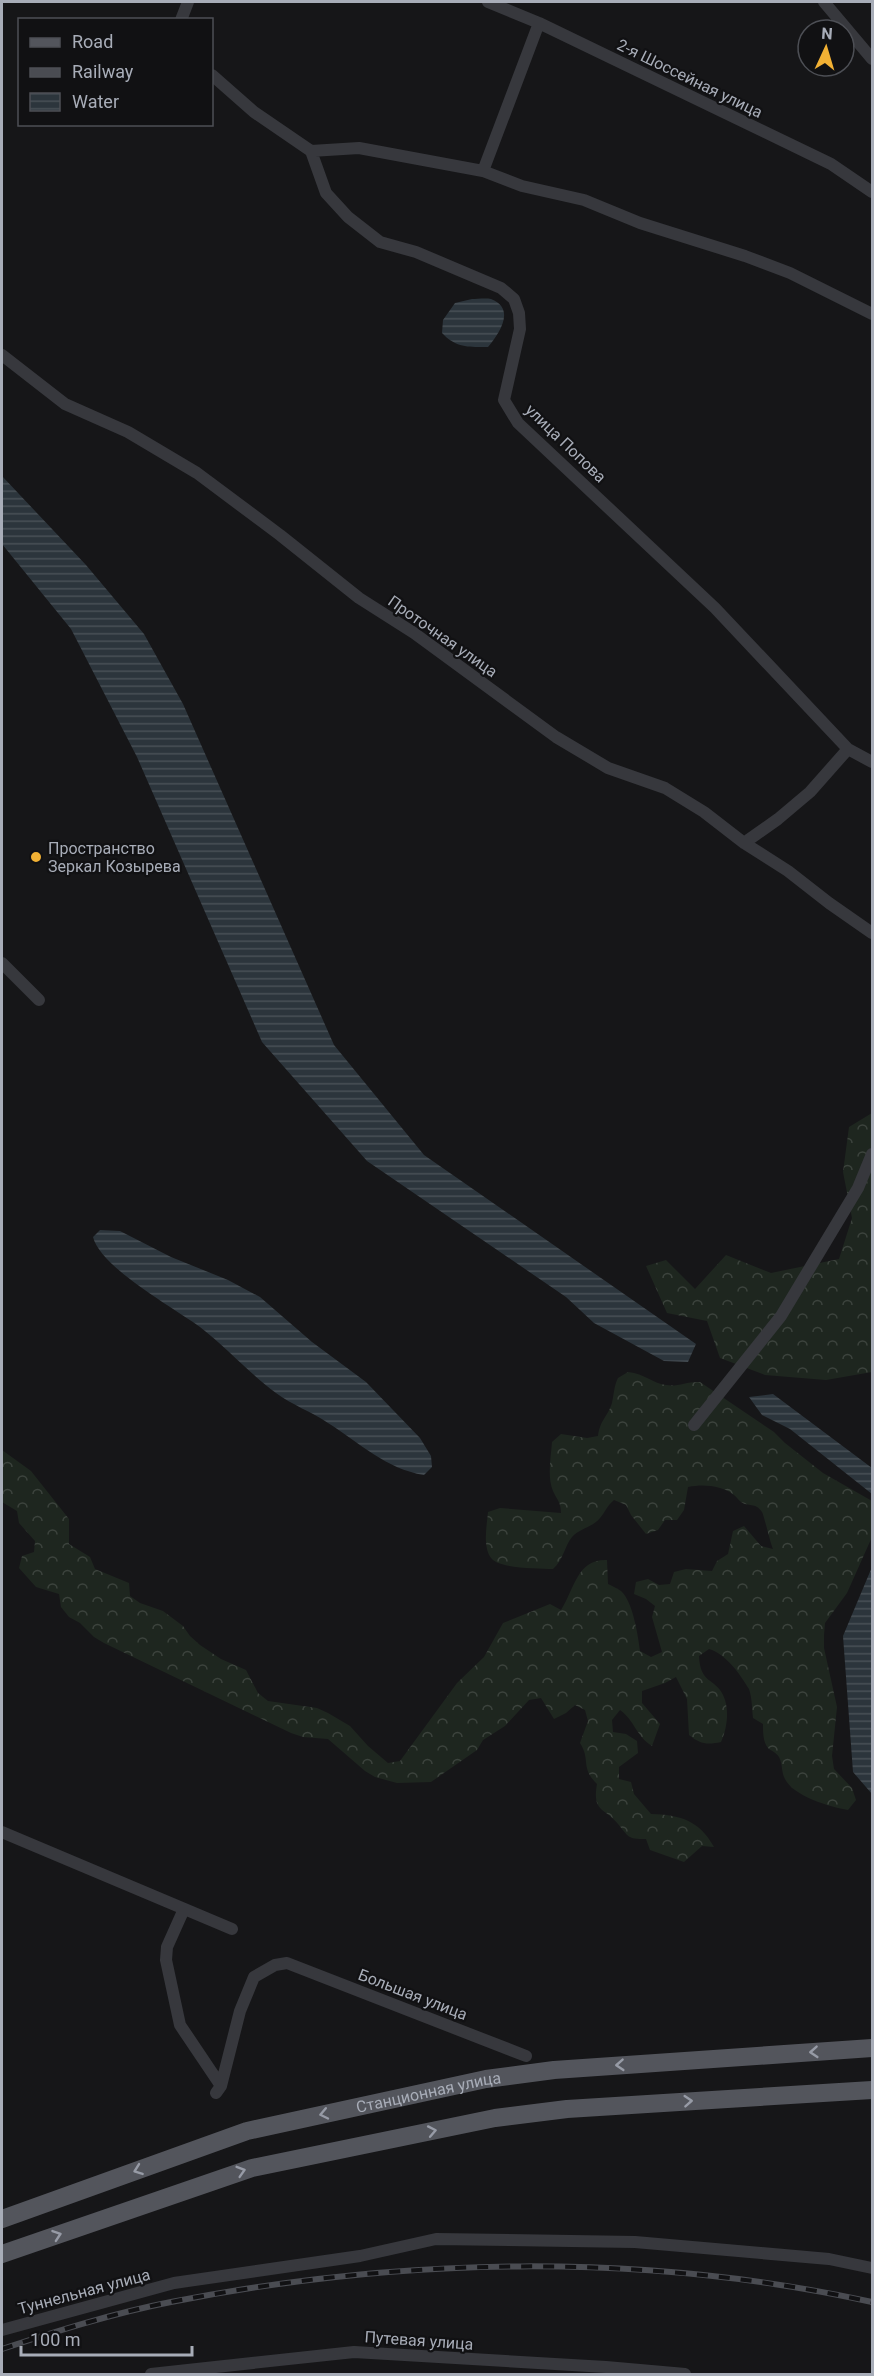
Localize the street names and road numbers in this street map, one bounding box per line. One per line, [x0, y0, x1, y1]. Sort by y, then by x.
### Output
street label: 2-я Шоссейная улица [614, 35, 766, 122]
street label: улица Попова [521, 400, 610, 487]
street label: Проточная улица [384, 592, 501, 681]
street label: Большая улица [356, 1965, 470, 2024]
street label: Станционная улица [354, 2068, 502, 2117]
street label: Туннельная улица [16, 2265, 152, 2318]
street label: Путевая улица [364, 2327, 474, 2354]

